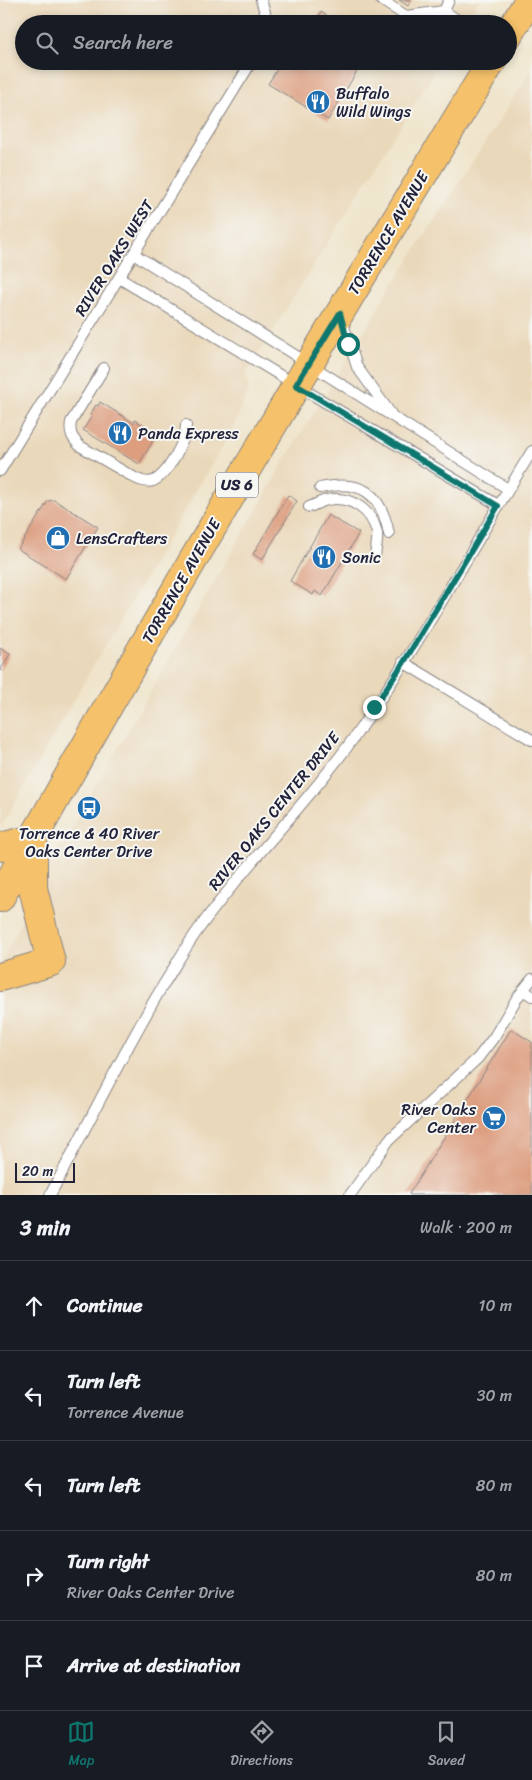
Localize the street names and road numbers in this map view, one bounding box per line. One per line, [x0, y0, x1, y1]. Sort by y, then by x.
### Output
street label: TORRENCE AVENUE [339, 164, 437, 301]
street label: RIVER OAKS WEST [66, 193, 162, 322]
road number: US 6 [216, 472, 258, 498]
street label: TORRENCE AVENUE [133, 512, 229, 649]
street label: RIVER OAKS CENTER DRIVE [201, 724, 348, 897]

